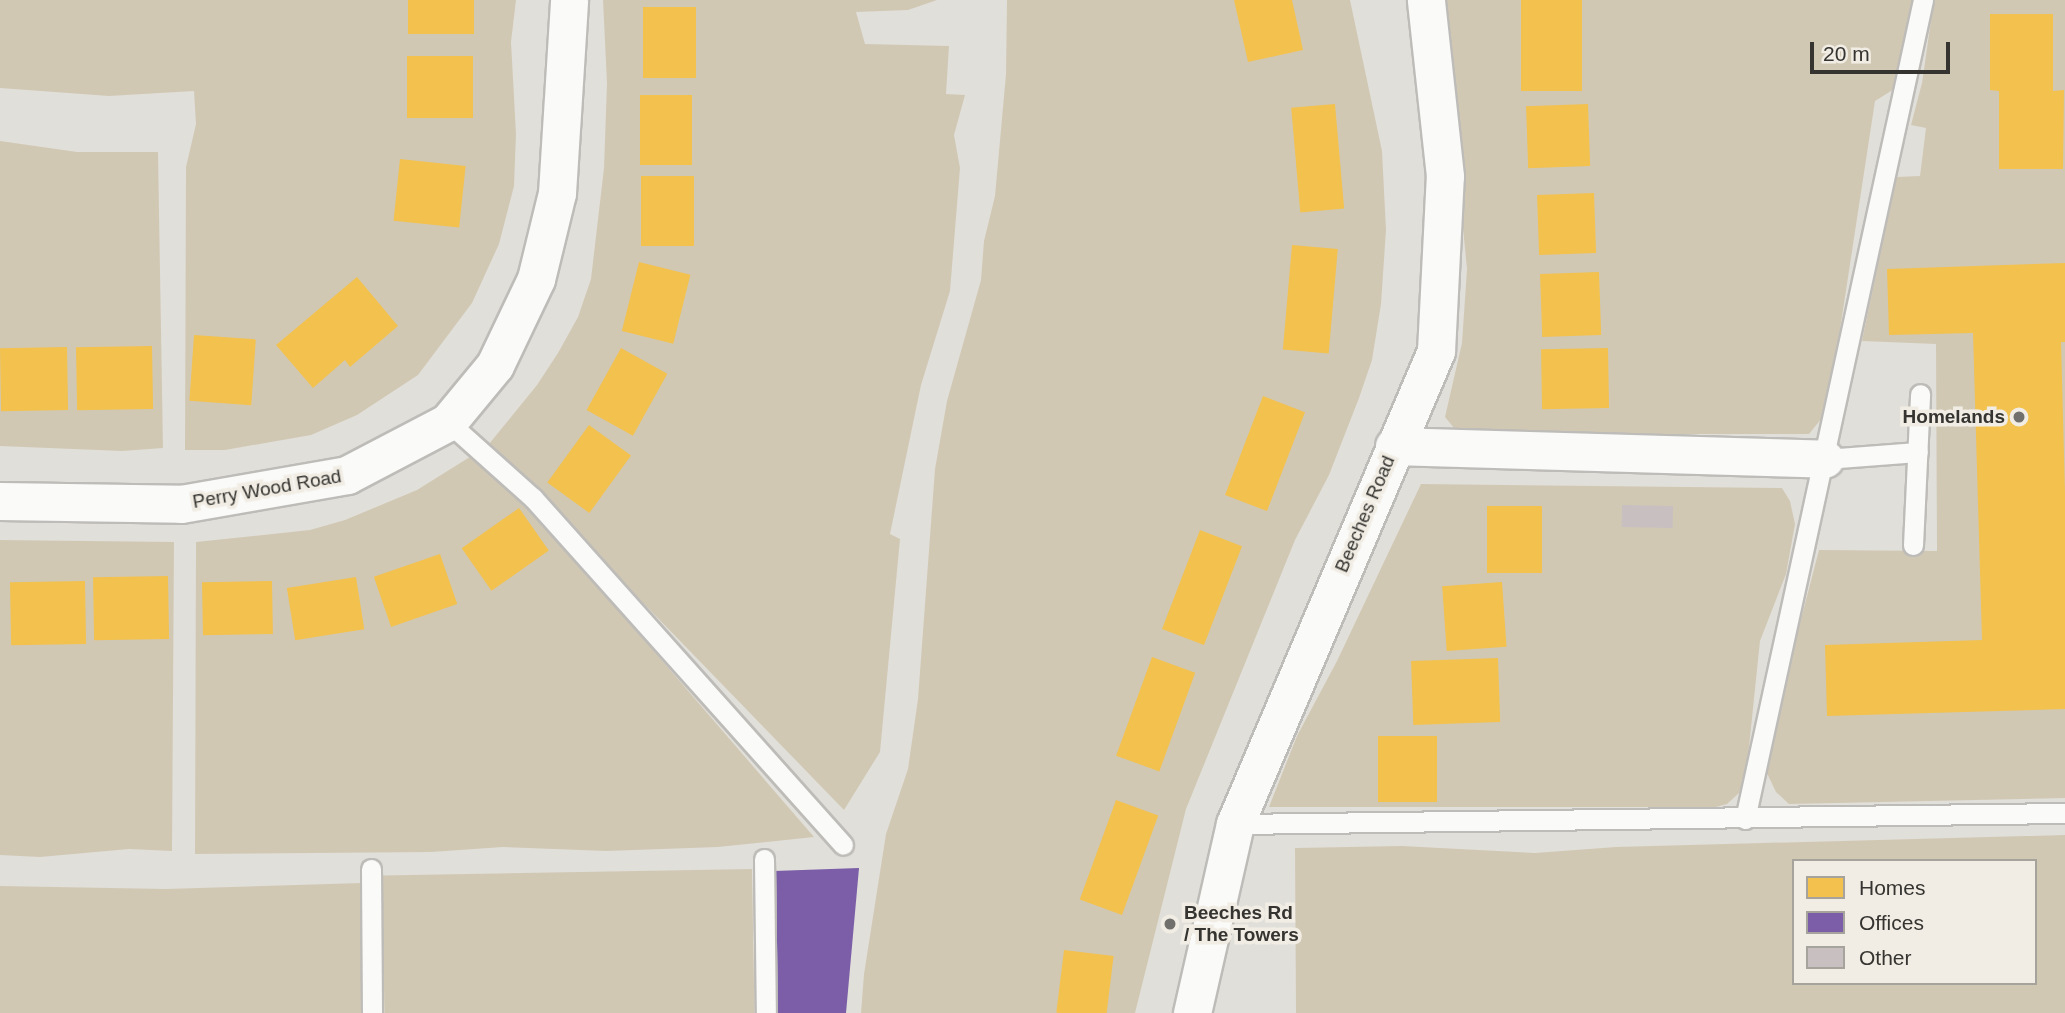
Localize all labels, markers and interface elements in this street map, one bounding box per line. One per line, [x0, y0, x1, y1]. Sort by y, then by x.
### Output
scale bar [1813, 28, 1953, 72]
text: 20 m [1823, 42, 1870, 65]
place label: Homelands [1903, 406, 2005, 428]
marker: Homelands [2011, 409, 2027, 425]
street label: Beeches Road [1330, 452, 1400, 576]
street label: Perry Wood Road [191, 465, 343, 513]
legend [1792, 859, 2037, 985]
text: Homes [1859, 876, 1926, 899]
place label: Beeches Rd / The Towers [1184, 902, 1299, 946]
text: Offices [1859, 911, 1924, 934]
marker: Beeches Rd / The Towers [1162, 916, 1178, 932]
text: Other [1859, 946, 1912, 969]

